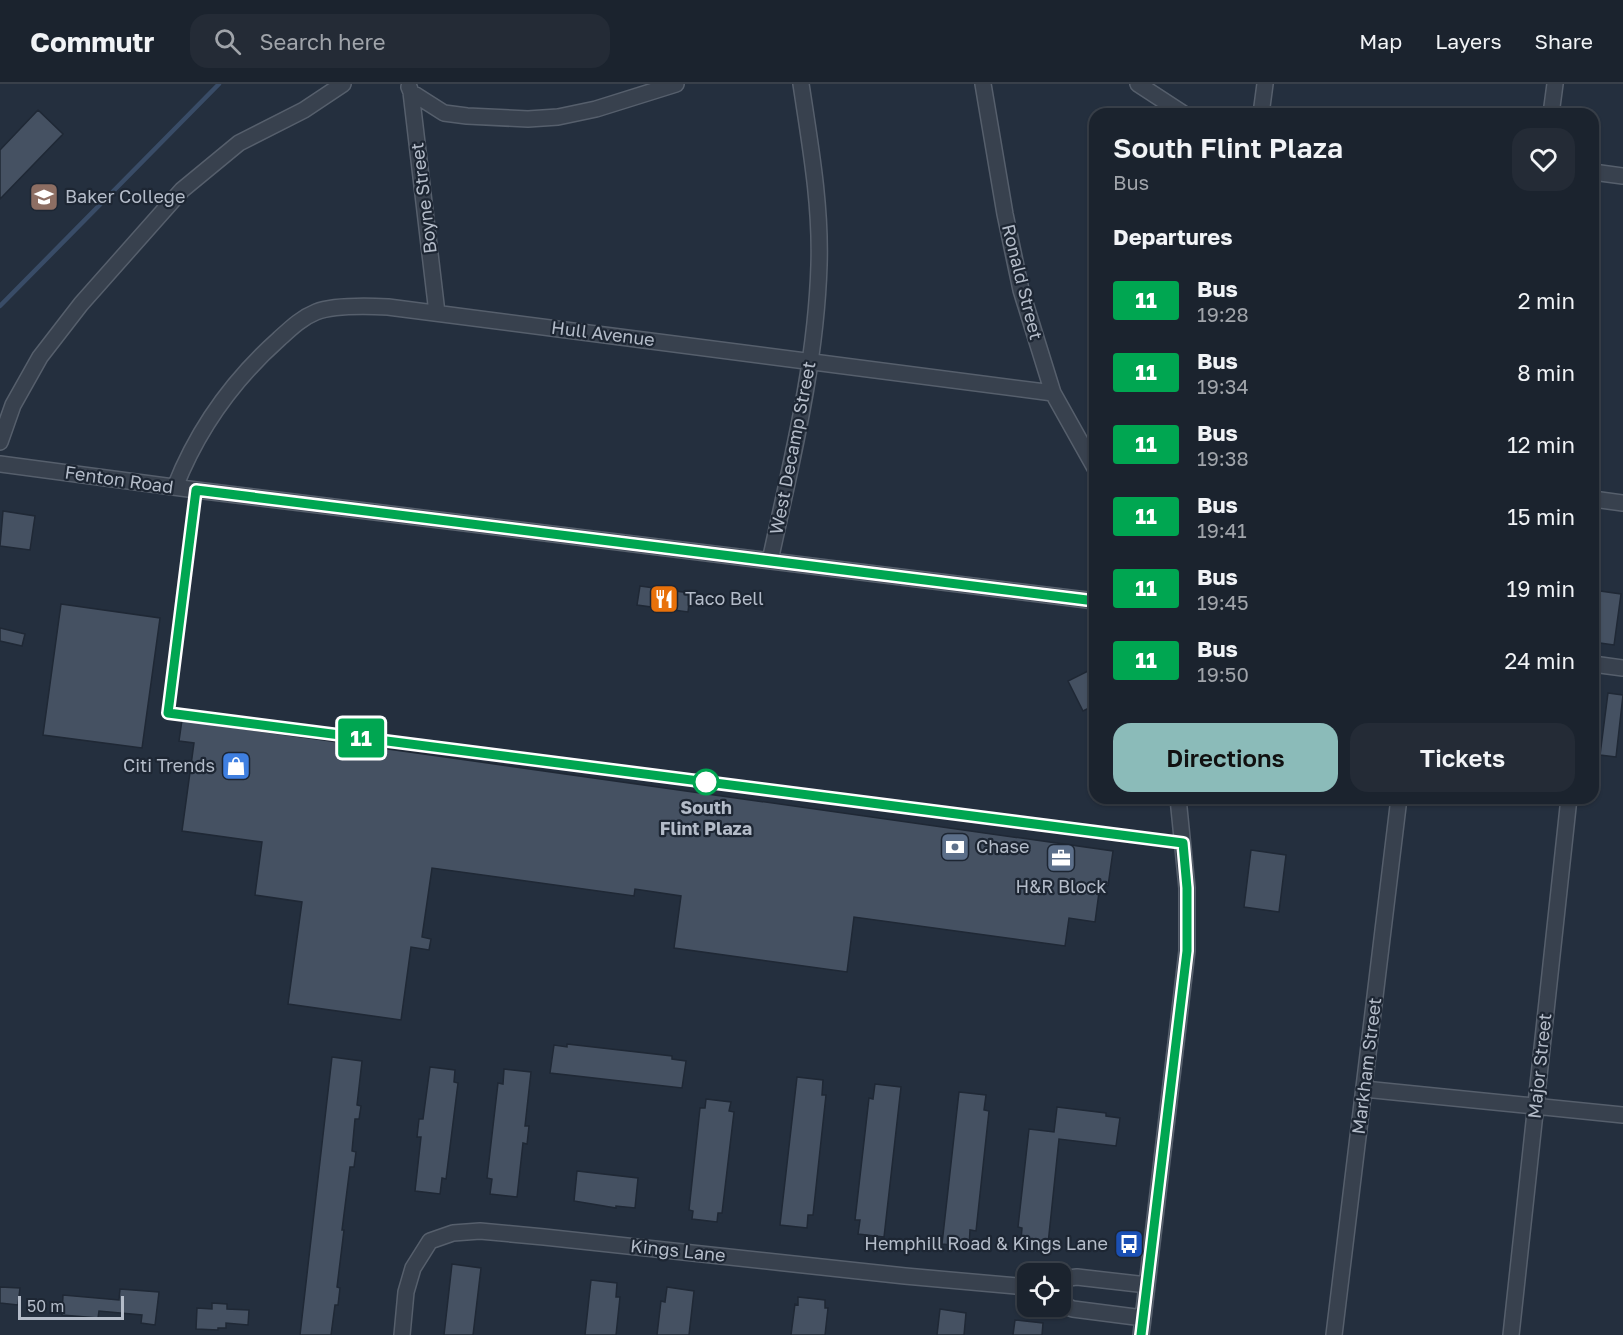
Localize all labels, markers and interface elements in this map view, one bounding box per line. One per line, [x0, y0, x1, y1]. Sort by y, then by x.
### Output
search box [190, 14, 610, 68]
text: Commutr [30, 25, 154, 58]
icon: search [211, 25, 244, 58]
text: Search here [259, 28, 386, 55]
text: Map [1359, 28, 1402, 54]
text: Layers [1435, 28, 1502, 54]
text: Share [1535, 28, 1593, 54]
button: heart [1512, 128, 1575, 191]
text: South Flint Plaza [1113, 131, 1343, 164]
street label: Boyne Street [405, 141, 441, 255]
text: Bus [1113, 170, 1149, 194]
school or university icon: Baker College [28, 181, 60, 213]
place label: Baker College [65, 185, 185, 207]
street label: Ronald Street [998, 222, 1048, 342]
text: Departures [1113, 223, 1232, 250]
text: Bus [1197, 275, 1238, 302]
text: 11 [1135, 287, 1157, 313]
text: 2 min [1518, 287, 1575, 314]
text: 19:28 [1197, 302, 1249, 326]
street label: Hull Avenue [550, 316, 656, 350]
text: Bus [1197, 347, 1238, 374]
street label: West Decamp Street [764, 359, 820, 536]
text: 11 [1135, 359, 1157, 385]
text: 8 min [1517, 359, 1575, 386]
text: 19:34 [1197, 374, 1249, 398]
text: Bus [1197, 419, 1238, 446]
text: 11 [1135, 431, 1157, 457]
text: 12 min [1507, 431, 1575, 458]
text: 19:38 [1197, 446, 1249, 470]
street label: Fenton Road [63, 460, 175, 498]
text: Bus [1197, 491, 1238, 518]
text: 11 [1135, 503, 1157, 529]
text: 15 min [1507, 503, 1575, 530]
text: 19:41 [1197, 518, 1247, 542]
text: Bus [1197, 563, 1238, 590]
text: 11 [1135, 575, 1157, 601]
text: 19 min [1507, 575, 1575, 602]
restaurant icon: Taco Bell [648, 583, 680, 615]
place label: Taco Bell [685, 587, 764, 609]
text: 19:45 [1197, 590, 1249, 614]
text: Bus [1197, 635, 1238, 662]
text: 11 [1135, 647, 1157, 673]
text: 24 min [1504, 647, 1575, 674]
text: 19:50 [1197, 662, 1249, 686]
line badge: 11 [334, 718, 388, 758]
button: Directions [1113, 723, 1338, 792]
button: Tickets [1350, 723, 1575, 792]
text: 11 [350, 725, 372, 751]
shop icon: Citi Trends [220, 750, 252, 782]
place label: Citi Trends [123, 754, 215, 776]
marker: South Flint Plaza [693, 769, 719, 795]
place label: South Flint Plaza [660, 796, 752, 839]
bank icon: Chase [939, 831, 971, 863]
place label: Chase [976, 835, 1029, 857]
office icon: H&R Block [1045, 842, 1077, 874]
place label: H&R Block [1016, 875, 1106, 897]
street label: Markham Street [1347, 996, 1385, 1136]
street label: Major Street [1523, 1012, 1555, 1120]
bus stop icon: Hemphill Road & Kings Lane [1113, 1228, 1145, 1260]
place label: Hemphill Road & Kings Lane [864, 1232, 1108, 1254]
street label: Kings Lane [629, 1234, 727, 1266]
map controls [1017, 1263, 1071, 1317]
button: locate [1017, 1263, 1071, 1317]
scale bar [18, 1293, 124, 1320]
text: 50 m [27, 1296, 64, 1316]

